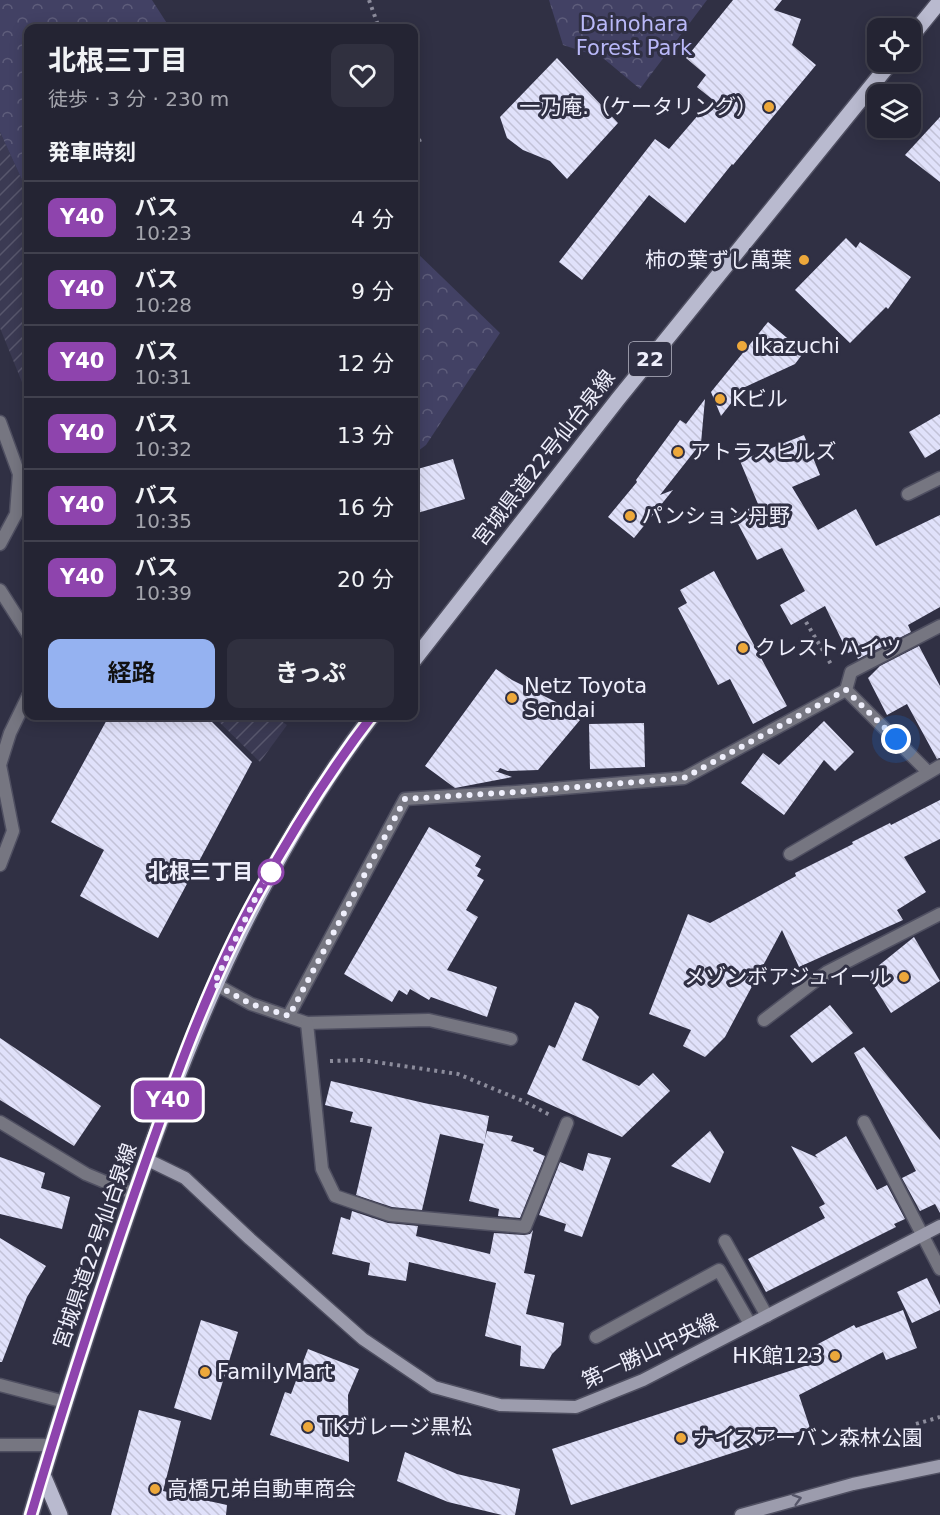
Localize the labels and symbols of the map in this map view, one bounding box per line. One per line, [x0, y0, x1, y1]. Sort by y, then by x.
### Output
park label: Dainohara Forest Park [576, 12, 693, 60]
place label: 一乃庵.（ケータリング） [519, 95, 757, 119]
marker: 一乃庵.（ケータリング） [762, 100, 776, 114]
place label: 柿の葉ずし萬葉 [645, 248, 792, 272]
marker: 柿の葉ずし萬葉 [797, 253, 811, 267]
place label: Ikazuchi [754, 334, 840, 358]
marker: Ikazuchi [735, 339, 749, 353]
road number: 22 [629, 342, 671, 376]
street label: 宮城県道22号仙台泉線 [468, 366, 620, 550]
place label: Kビル [732, 387, 788, 411]
marker: Kビル [713, 392, 727, 406]
place label: アトラスヒルズ [690, 440, 837, 464]
marker: アトラスヒルズ [671, 445, 685, 459]
place label: パンション丹野 [642, 504, 790, 528]
marker: パンション丹野 [623, 509, 637, 523]
place label: クレストハイツ [755, 636, 902, 660]
marker: クレストハイツ [736, 641, 750, 655]
place label: Netz Toyota Sendai [524, 674, 647, 722]
marker: Netz Toyota Sendai [505, 691, 519, 705]
your location [881, 724, 911, 754]
marker: 北根三丁目 [258, 859, 284, 885]
place label: 北根三丁目 [148, 860, 253, 884]
place label: メゾンボアジュイール [684, 965, 892, 989]
marker: メゾンボアジュイール [897, 970, 911, 984]
line badge: Y40 [134, 1080, 202, 1120]
street label: 宮城県道22号仙台泉線 [49, 1140, 141, 1352]
street label: 第一勝山中央線 [578, 1309, 722, 1393]
place label: HK館123 [732, 1344, 823, 1368]
marker: HK館123 [828, 1349, 842, 1363]
place label: FamilyMart [217, 1360, 332, 1384]
marker: FamilyMart [198, 1365, 212, 1379]
place label: TKガレージ黒松 [319, 1415, 472, 1439]
marker: TKガレージ黒松 [301, 1420, 315, 1434]
place label: ナイスアーバン森林公園 [693, 1426, 923, 1450]
marker: ナイスアーバン森林公園 [674, 1431, 688, 1445]
place label: 高橋兄弟自動車商会 [167, 1477, 356, 1501]
marker: 高橋兄弟自動車商会 [148, 1482, 162, 1496]
one-way arrow [792, 1494, 802, 1507]

